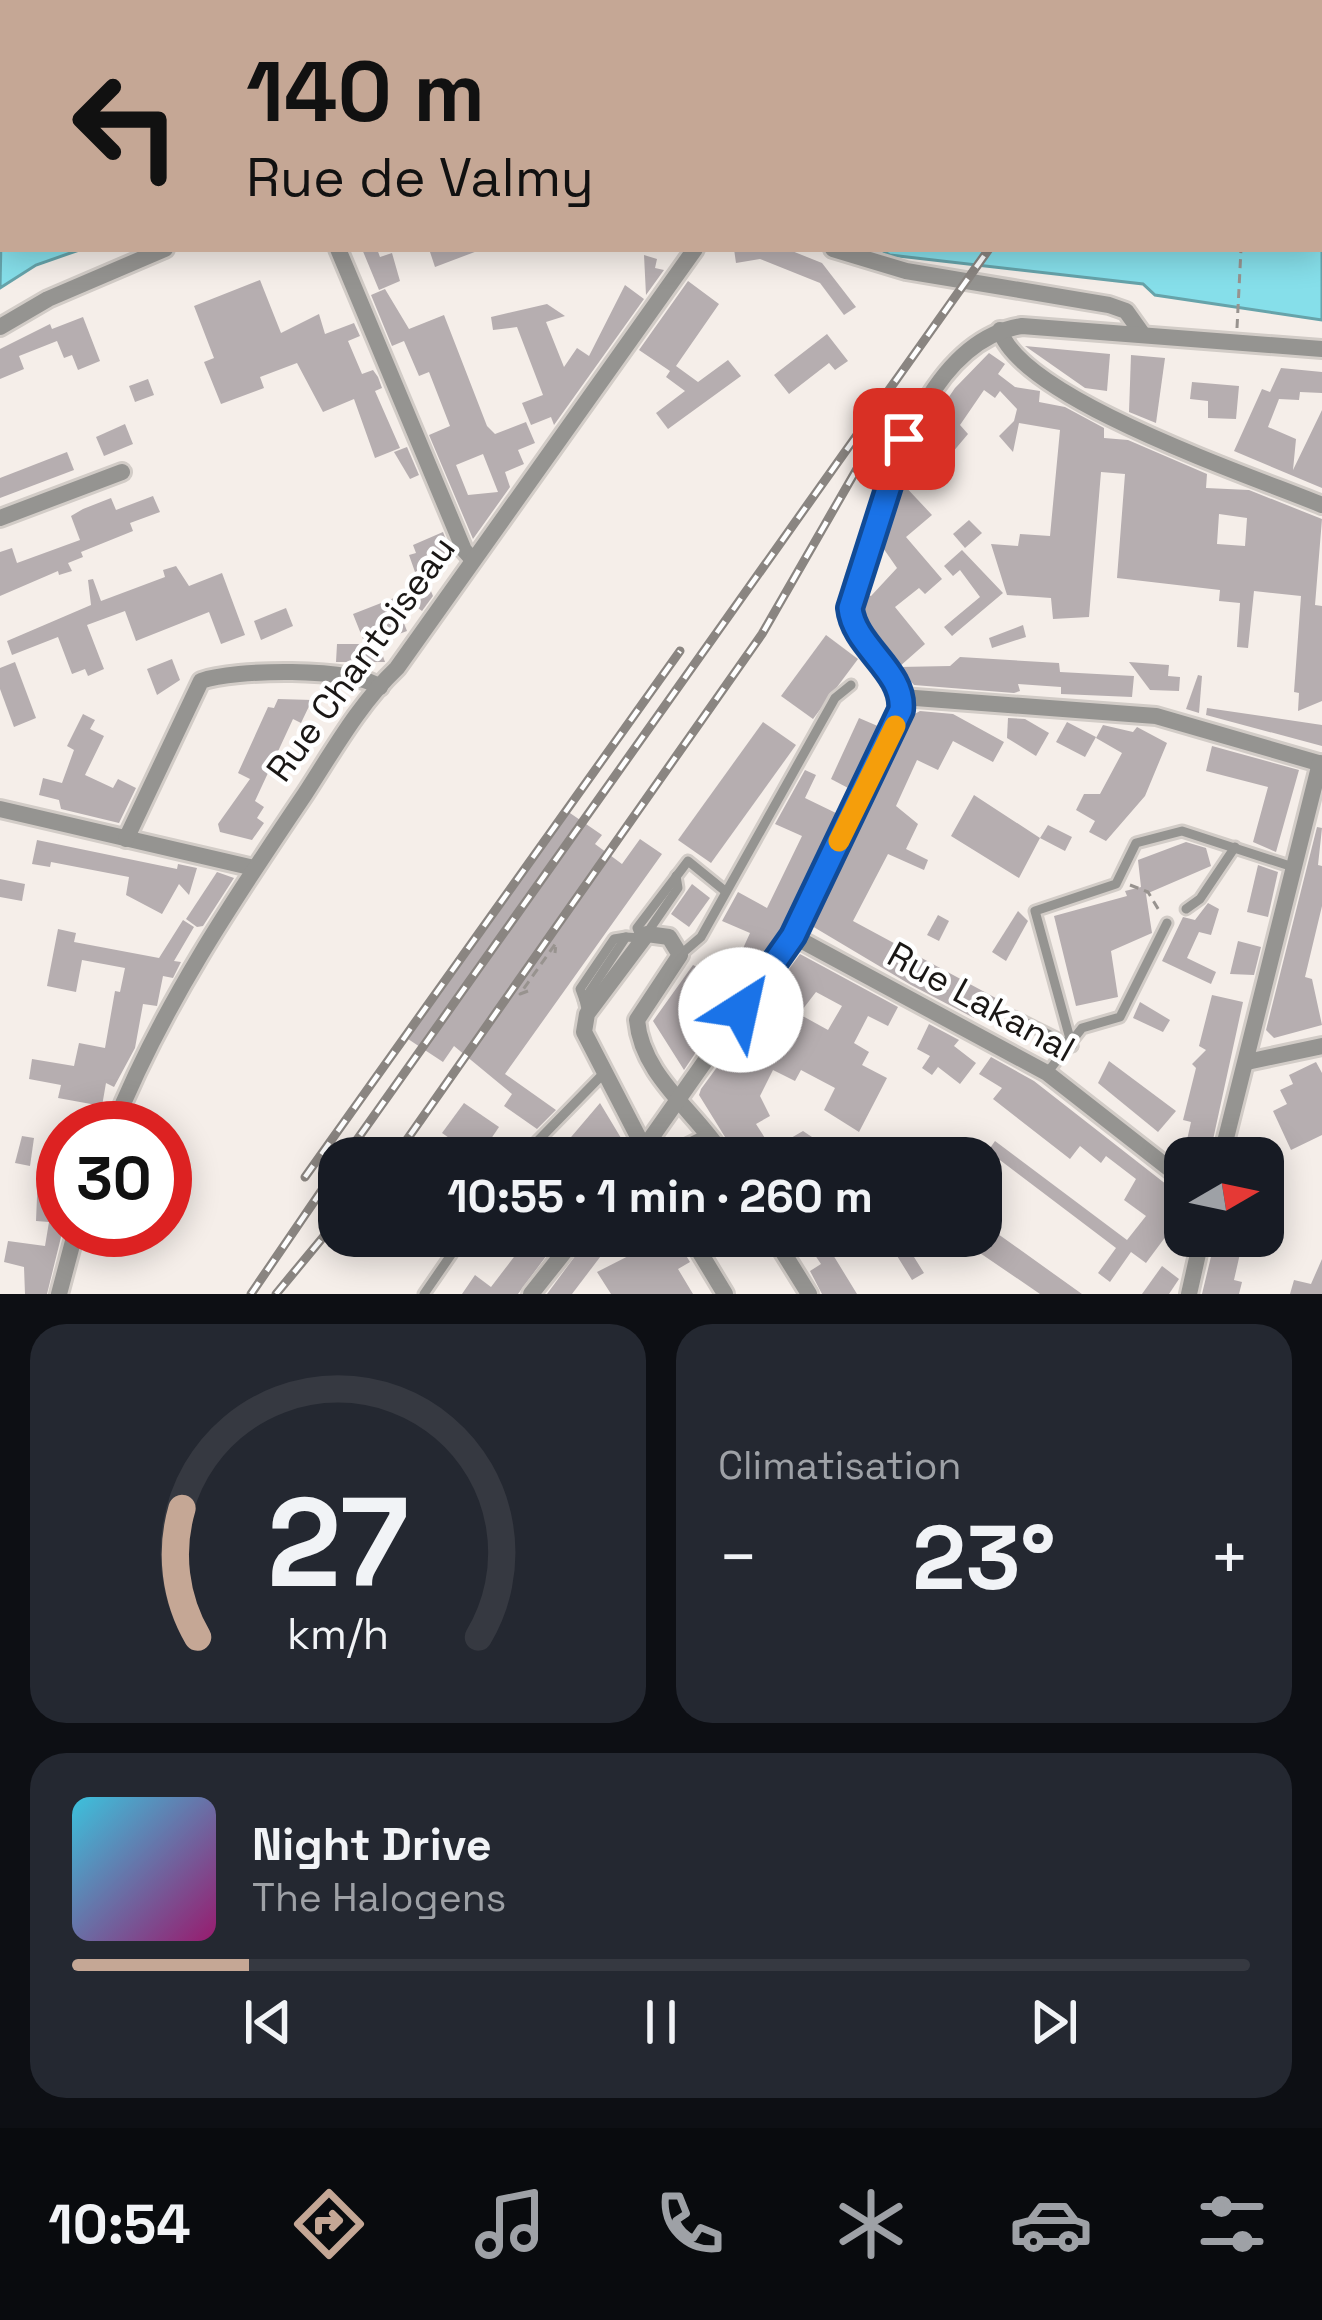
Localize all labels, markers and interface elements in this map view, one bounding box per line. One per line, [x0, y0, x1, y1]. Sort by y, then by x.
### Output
text: 140 m [246, 38, 485, 146]
icon: left [48, 48, 204, 204]
text: Rue de Valmy [246, 143, 594, 212]
pin [853, 388, 955, 490]
icon: arrive [871, 406, 937, 472]
street label: Rue Chantoiseau [256, 527, 466, 791]
street label: Rue Lakanal [879, 932, 1083, 1072]
position arrow [678, 947, 804, 1073]
speed limit sign: 30 [36, 1101, 192, 1257]
north arrow [1164, 1137, 1284, 1257]
map controls [1164, 1137, 1284, 1257]
text: 10:55 · 1 min · 260 m [447, 1168, 873, 1225]
text: Climatisation [718, 1441, 961, 1490]
text: 27 [267, 1463, 409, 1622]
text: 23° [912, 1500, 1056, 1615]
text: − [718, 1515, 759, 1599]
text: + [1209, 1515, 1250, 1599]
text: km/h [287, 1606, 389, 1661]
text: Night Drive [252, 1816, 492, 1873]
text: The Halogens [252, 1873, 506, 1922]
icon: previous [235, 1989, 301, 2055]
icon: pause [628, 1989, 694, 2055]
icon: next [1021, 1989, 1087, 2055]
icon: directions [287, 2182, 371, 2266]
icon: music [468, 2182, 552, 2266]
icon: phone [648, 2182, 732, 2266]
icon: climate [829, 2182, 913, 2266]
icon: car [1009, 2182, 1093, 2266]
icon: filters [1190, 2182, 1274, 2266]
text: 10:54 [48, 2190, 191, 2259]

